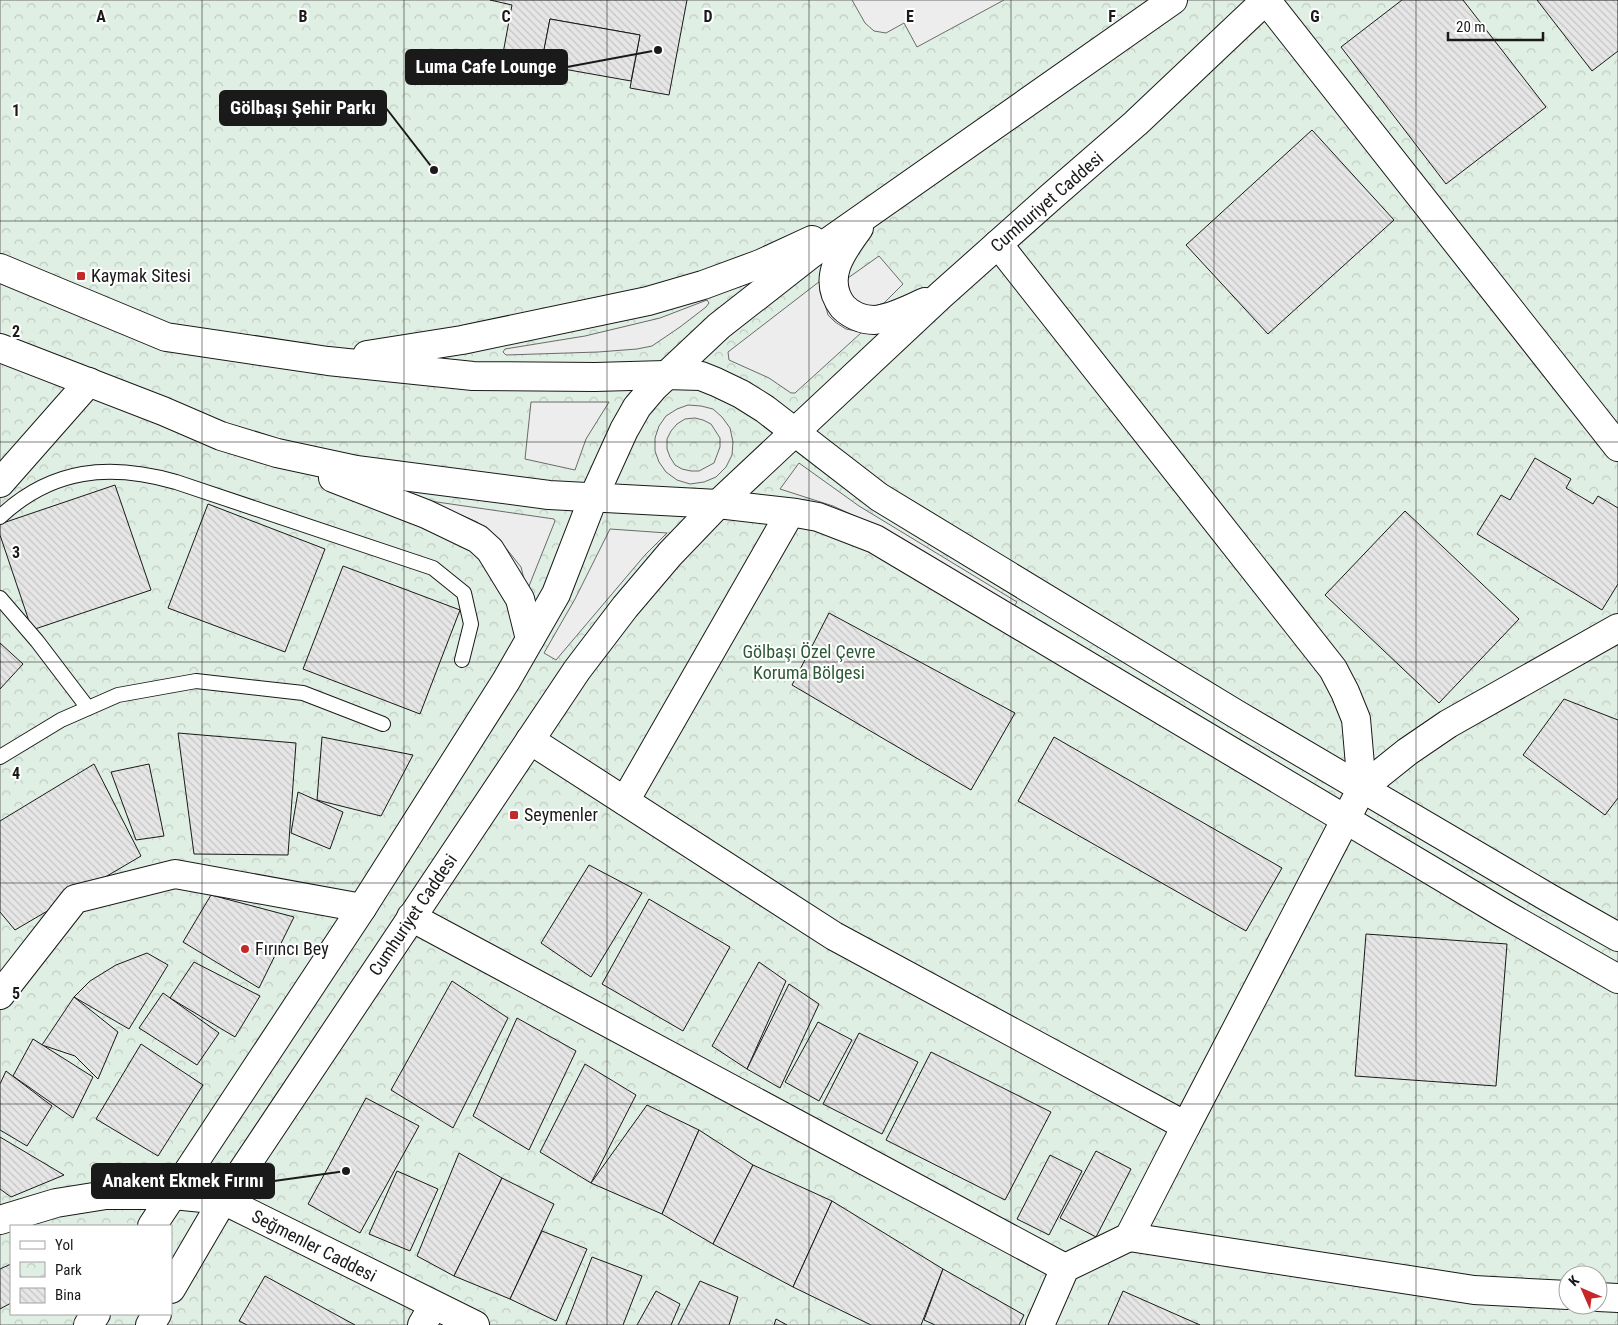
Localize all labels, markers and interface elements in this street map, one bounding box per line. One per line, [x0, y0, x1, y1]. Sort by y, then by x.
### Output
text: A [96, 7, 106, 26]
text: B [299, 7, 308, 26]
text: C [501, 7, 511, 26]
text: D [703, 7, 713, 26]
text: E [906, 7, 914, 26]
text: F [1108, 7, 1116, 26]
text: G [1310, 7, 1320, 26]
scale bar [1448, 10, 1543, 42]
text: 20 m [1456, 18, 1486, 36]
callout: Luma Cafe Lounge [406, 50, 567, 84]
text: Luma Cafe Lounge [416, 55, 556, 78]
callout: Gölbaşı Şehir Parkı [220, 91, 386, 125]
text: Gölbaşı Şehir Parkı [230, 96, 376, 119]
text: 1 [12, 101, 20, 120]
street label: Cumhuriyet Caddesi [986, 147, 1107, 256]
place label: Kaymak Sitesi [91, 265, 191, 286]
marker: Kaymak Sitesi [75, 270, 87, 282]
text: 2 [12, 322, 20, 341]
text: 3 [12, 543, 20, 562]
park label: Gölbaşı Özel Çevre Koruma Bölgesi [742, 641, 876, 683]
text: 4 [12, 764, 20, 783]
place label: Seymenler [524, 804, 598, 825]
marker: Seymenler [508, 809, 520, 821]
street label: Cumhuriyet Caddesi [364, 850, 461, 980]
place label: Fırıncı Bey [255, 938, 329, 959]
marker: Fırıncı Bey [239, 943, 251, 955]
text: 5 [12, 984, 20, 1003]
callout: Anakent Ekmek Fırını [92, 1164, 274, 1198]
text: Anakent Ekmek Fırını [102, 1169, 264, 1192]
street label: Seğmenler Caddesi [248, 1205, 380, 1286]
legend [10, 1225, 172, 1315]
text: Yol [55, 1236, 73, 1254]
text: Park [55, 1261, 82, 1279]
north arrow [1558, 1265, 1608, 1315]
text: K [1565, 1272, 1582, 1289]
text: Bina [55, 1286, 81, 1304]

